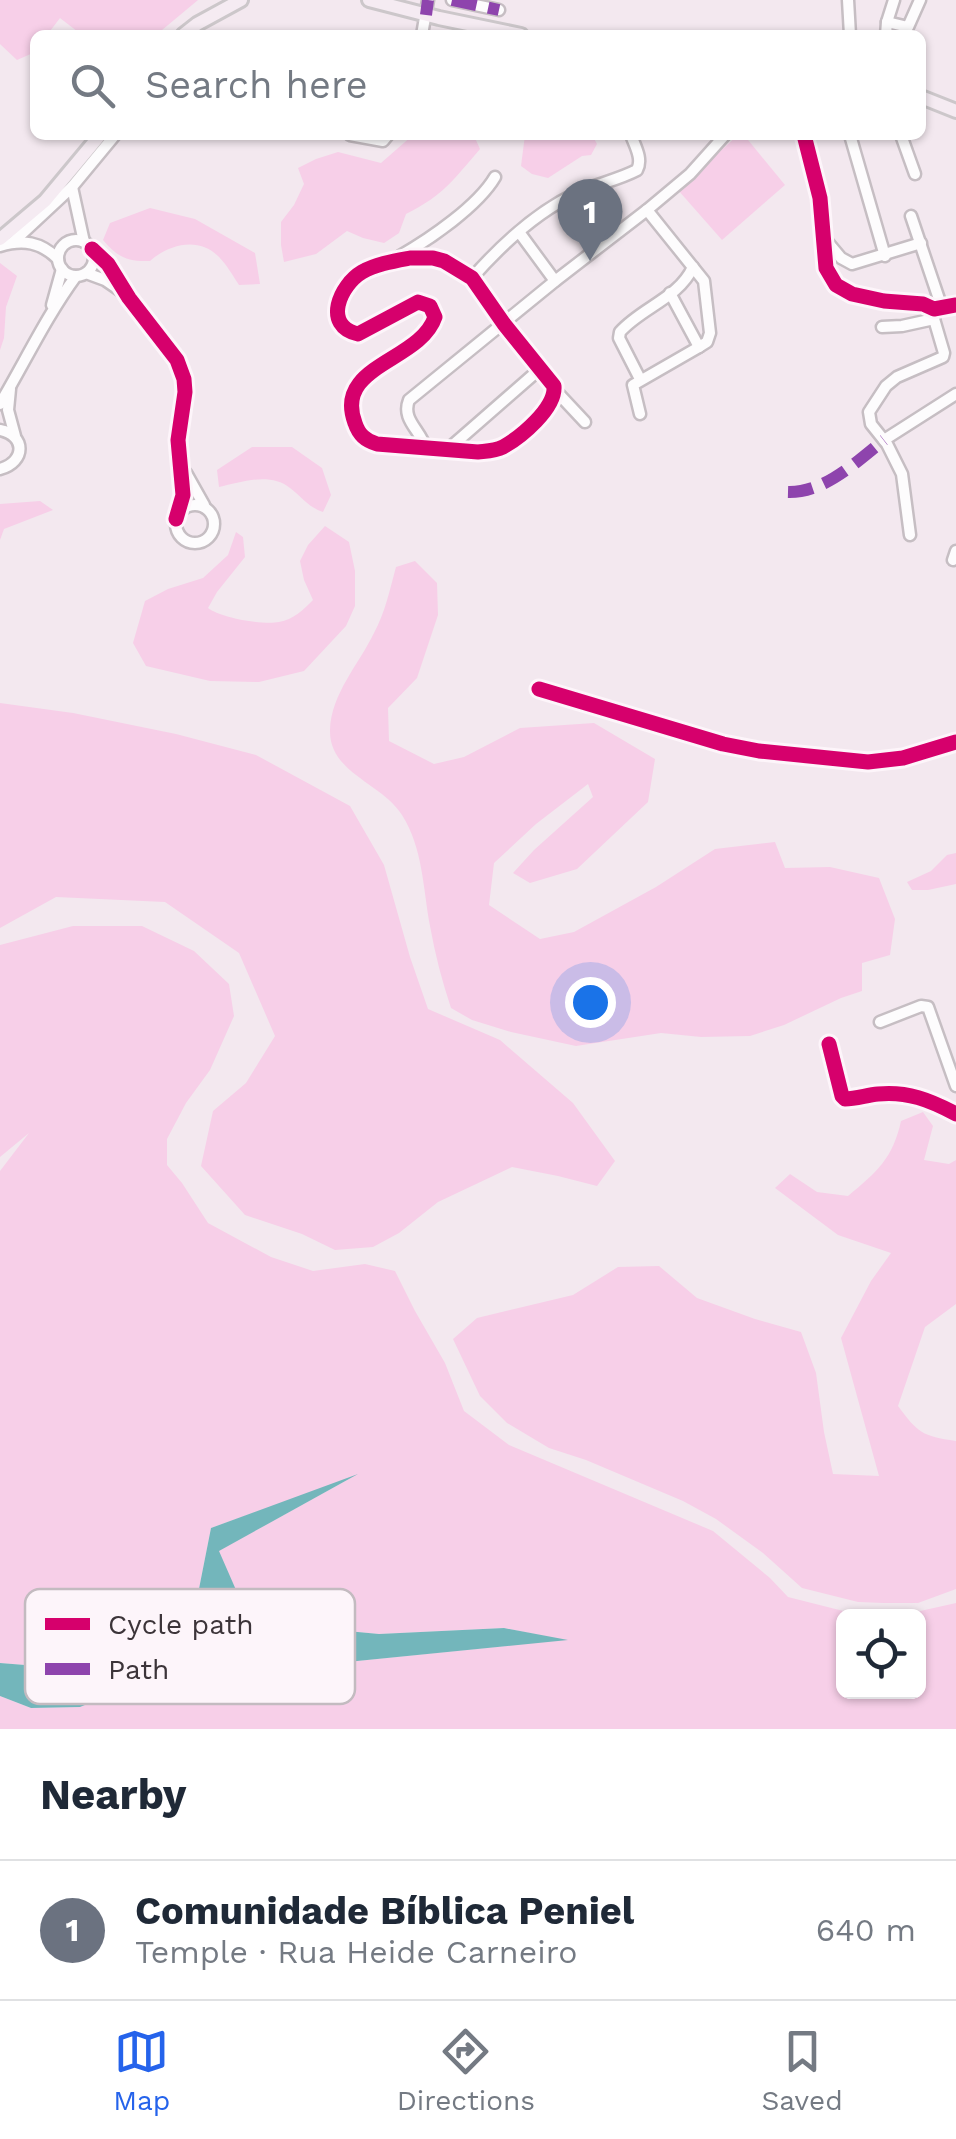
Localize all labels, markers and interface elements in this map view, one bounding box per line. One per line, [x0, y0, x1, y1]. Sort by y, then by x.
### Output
search box [30, 30, 926, 140]
icon: search [65, 58, 120, 113]
text: Search here [145, 63, 368, 107]
pin: 1 [558, 178, 622, 261]
your location [565, 977, 616, 1028]
legend [25, 1589, 355, 1704]
text: Cycle path [108, 1608, 254, 1641]
map controls [836, 1609, 926, 1699]
button: locate [836, 1609, 926, 1699]
text: Path [108, 1653, 169, 1686]
text: Nearby [40, 1770, 187, 1819]
text: Comunidade Bíblica Peniel [135, 1889, 634, 1933]
text: 1 [66, 1911, 79, 1949]
text: 640 m [816, 1911, 916, 1949]
text: Temple · Rua Heide Carneiro [135, 1933, 577, 1971]
tab: Map [113, 2024, 170, 2117]
tab: Directions [397, 2024, 535, 2117]
tab: Saved [761, 2024, 843, 2117]

